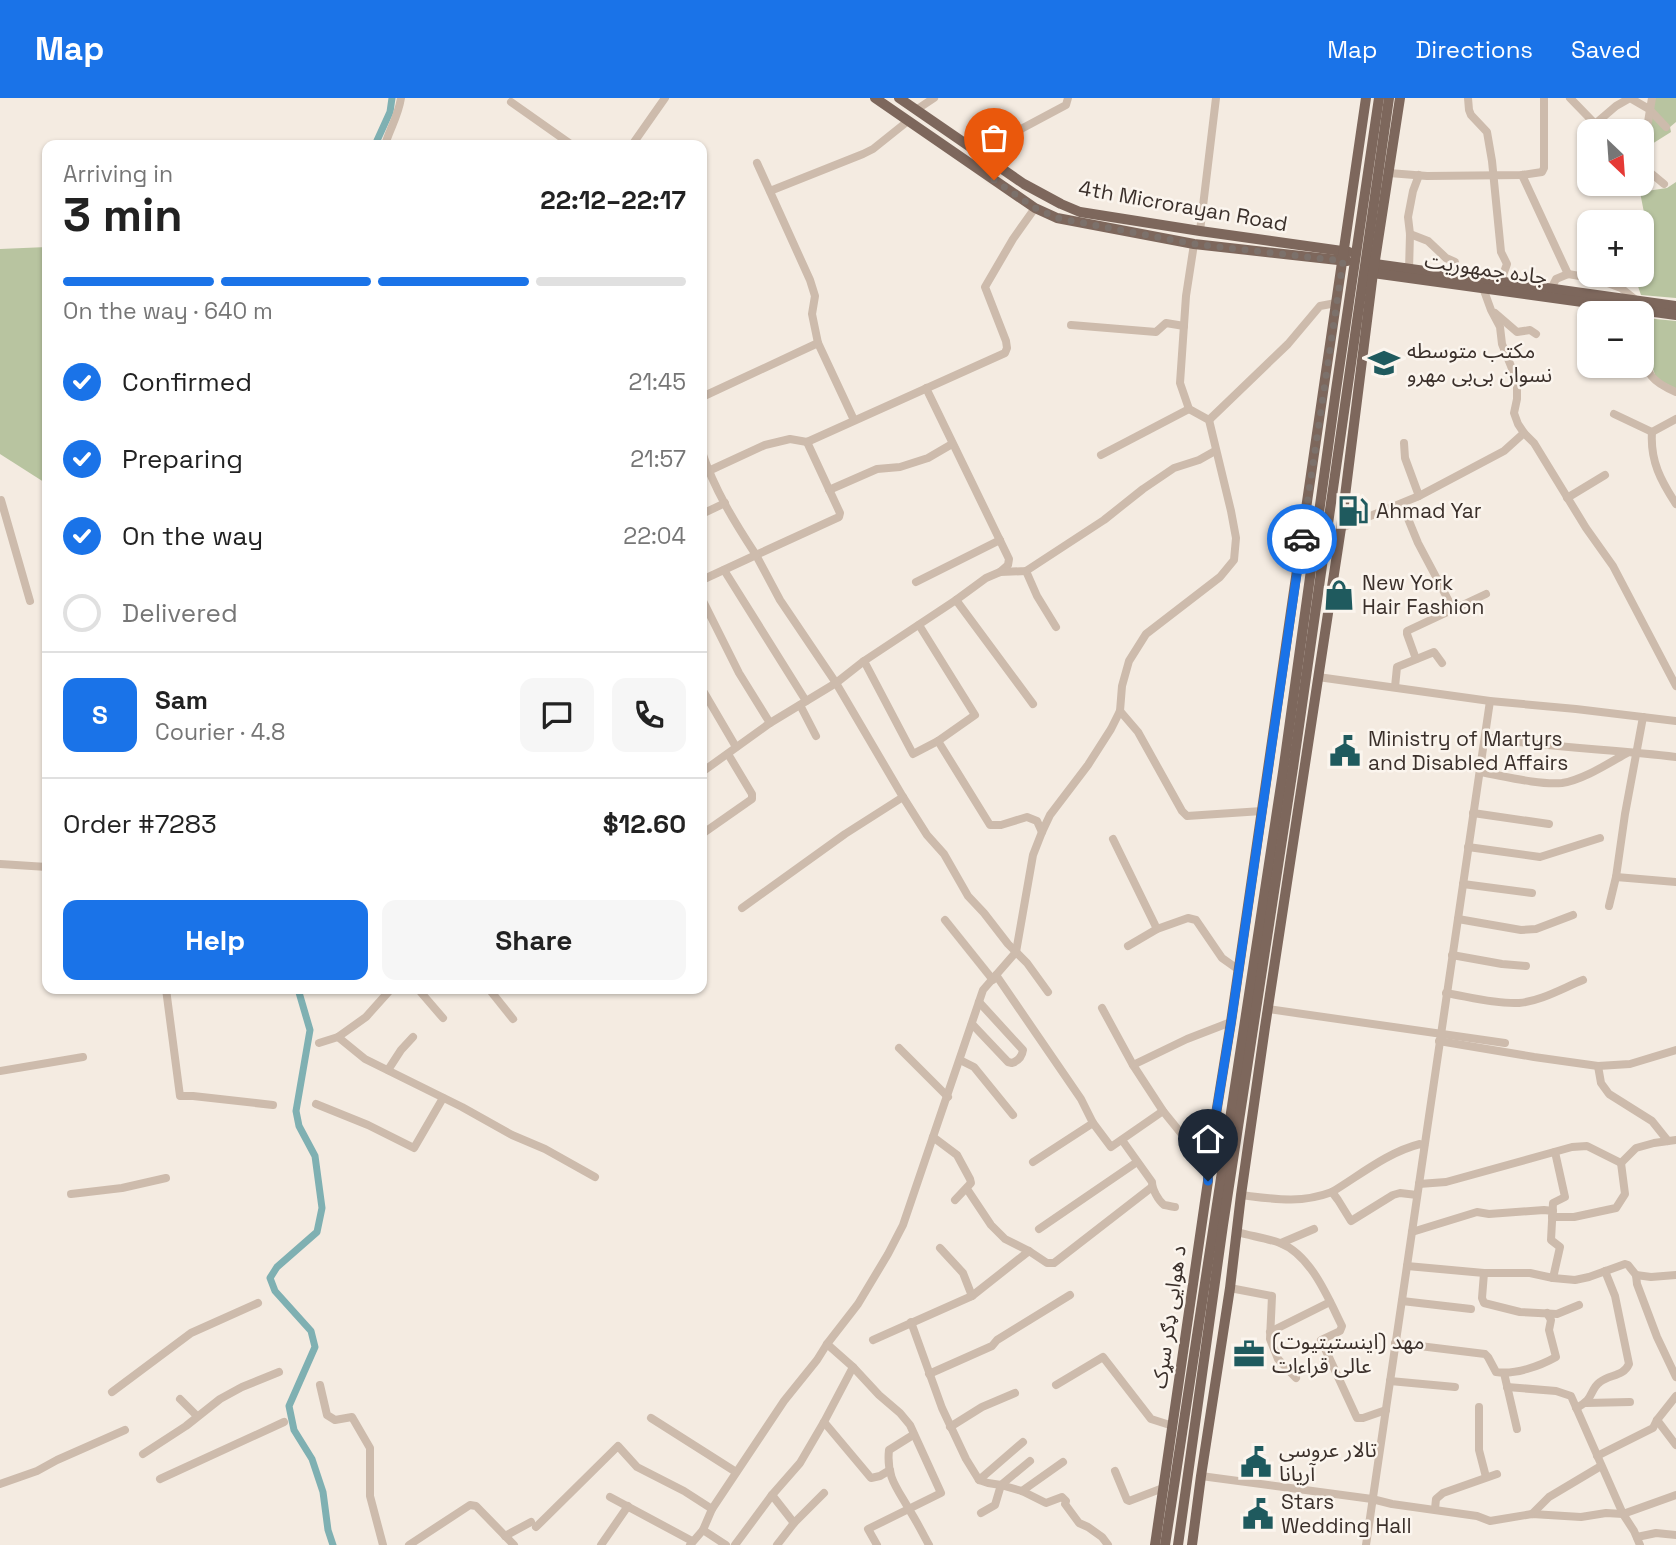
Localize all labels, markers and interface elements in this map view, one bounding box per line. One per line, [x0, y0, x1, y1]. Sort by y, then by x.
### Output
text: Map [35, 28, 104, 70]
text: Map [1327, 34, 1377, 65]
text: Directions [1415, 34, 1533, 65]
text: Saved [1571, 34, 1641, 65]
pin [964, 108, 1024, 180]
icon: bag [975, 119, 1013, 157]
north arrow [1577, 119, 1654, 196]
map controls [1577, 119, 1654, 378]
text: Arriving in [63, 159, 173, 189]
street label: 4th Microrayan Road [1077, 174, 1290, 237]
text: 22:12–22:17 [540, 183, 686, 217]
text: 3 min [63, 186, 183, 244]
button: + [1577, 210, 1654, 287]
street label: جاده جمهوریت [1423, 247, 1549, 290]
text: On the way · 640 m [63, 296, 273, 326]
button: − [1577, 301, 1654, 378]
place label: مکتب متوسطه نسوان بی‌بی مهرو [1407, 337, 1552, 388]
school or university icon: مکتب متوسطه نسوان بی‌بی مهرو [1367, 346, 1401, 380]
icon: check [63, 363, 101, 401]
text: Confirmed [122, 365, 252, 399]
text: 21:45 [629, 367, 686, 397]
icon: check [63, 440, 101, 478]
text: Preparing [122, 442, 243, 476]
text: 21:57 [630, 444, 686, 474]
fuel station icon: Ahmad Yar [1336, 494, 1370, 528]
place label: Ahmad Yar [1376, 497, 1482, 524]
courier [1267, 504, 1337, 574]
icon: check [63, 517, 101, 555]
text: On the way [122, 519, 263, 553]
icon: car [1283, 520, 1321, 558]
text: 22:04 [623, 521, 686, 551]
place label: New York Hair Fashion [1362, 569, 1484, 620]
shop icon: New York Hair Fashion [1322, 578, 1356, 612]
text: Delivered [122, 596, 238, 630]
button: chat [520, 678, 594, 752]
button: phone [612, 678, 686, 752]
text: Sam [155, 683, 208, 717]
text: S [92, 698, 108, 732]
text: Courier · 4.8 [155, 717, 285, 747]
place label: Ministry of Martyrs and Disabled Affairs [1368, 725, 1568, 776]
public building icon: Ministry of Martyrs and Disabled Affairs [1328, 734, 1362, 768]
text: Order #7283 [63, 807, 217, 841]
text: $12.60 [603, 807, 686, 841]
button: Help [63, 900, 368, 980]
button: Share [382, 900, 686, 980]
pin [1178, 1109, 1238, 1181]
icon: home [1189, 1120, 1227, 1158]
street label: د هوایی ډګر سړک [1145, 1244, 1192, 1390]
place label: مهد (اینستیتیوت) عالی قراءات [1272, 1328, 1425, 1379]
office icon: مهد (اینستیتیوت) عالی قراءات [1232, 1337, 1266, 1371]
place label: تالار عروسی آریانا [1279, 1436, 1377, 1487]
public building icon: تالار عروسی آریانا [1239, 1445, 1273, 1479]
place label: Stars Wedding Hall [1281, 1488, 1412, 1539]
public building icon: Stars Wedding Hall [1241, 1497, 1275, 1531]

